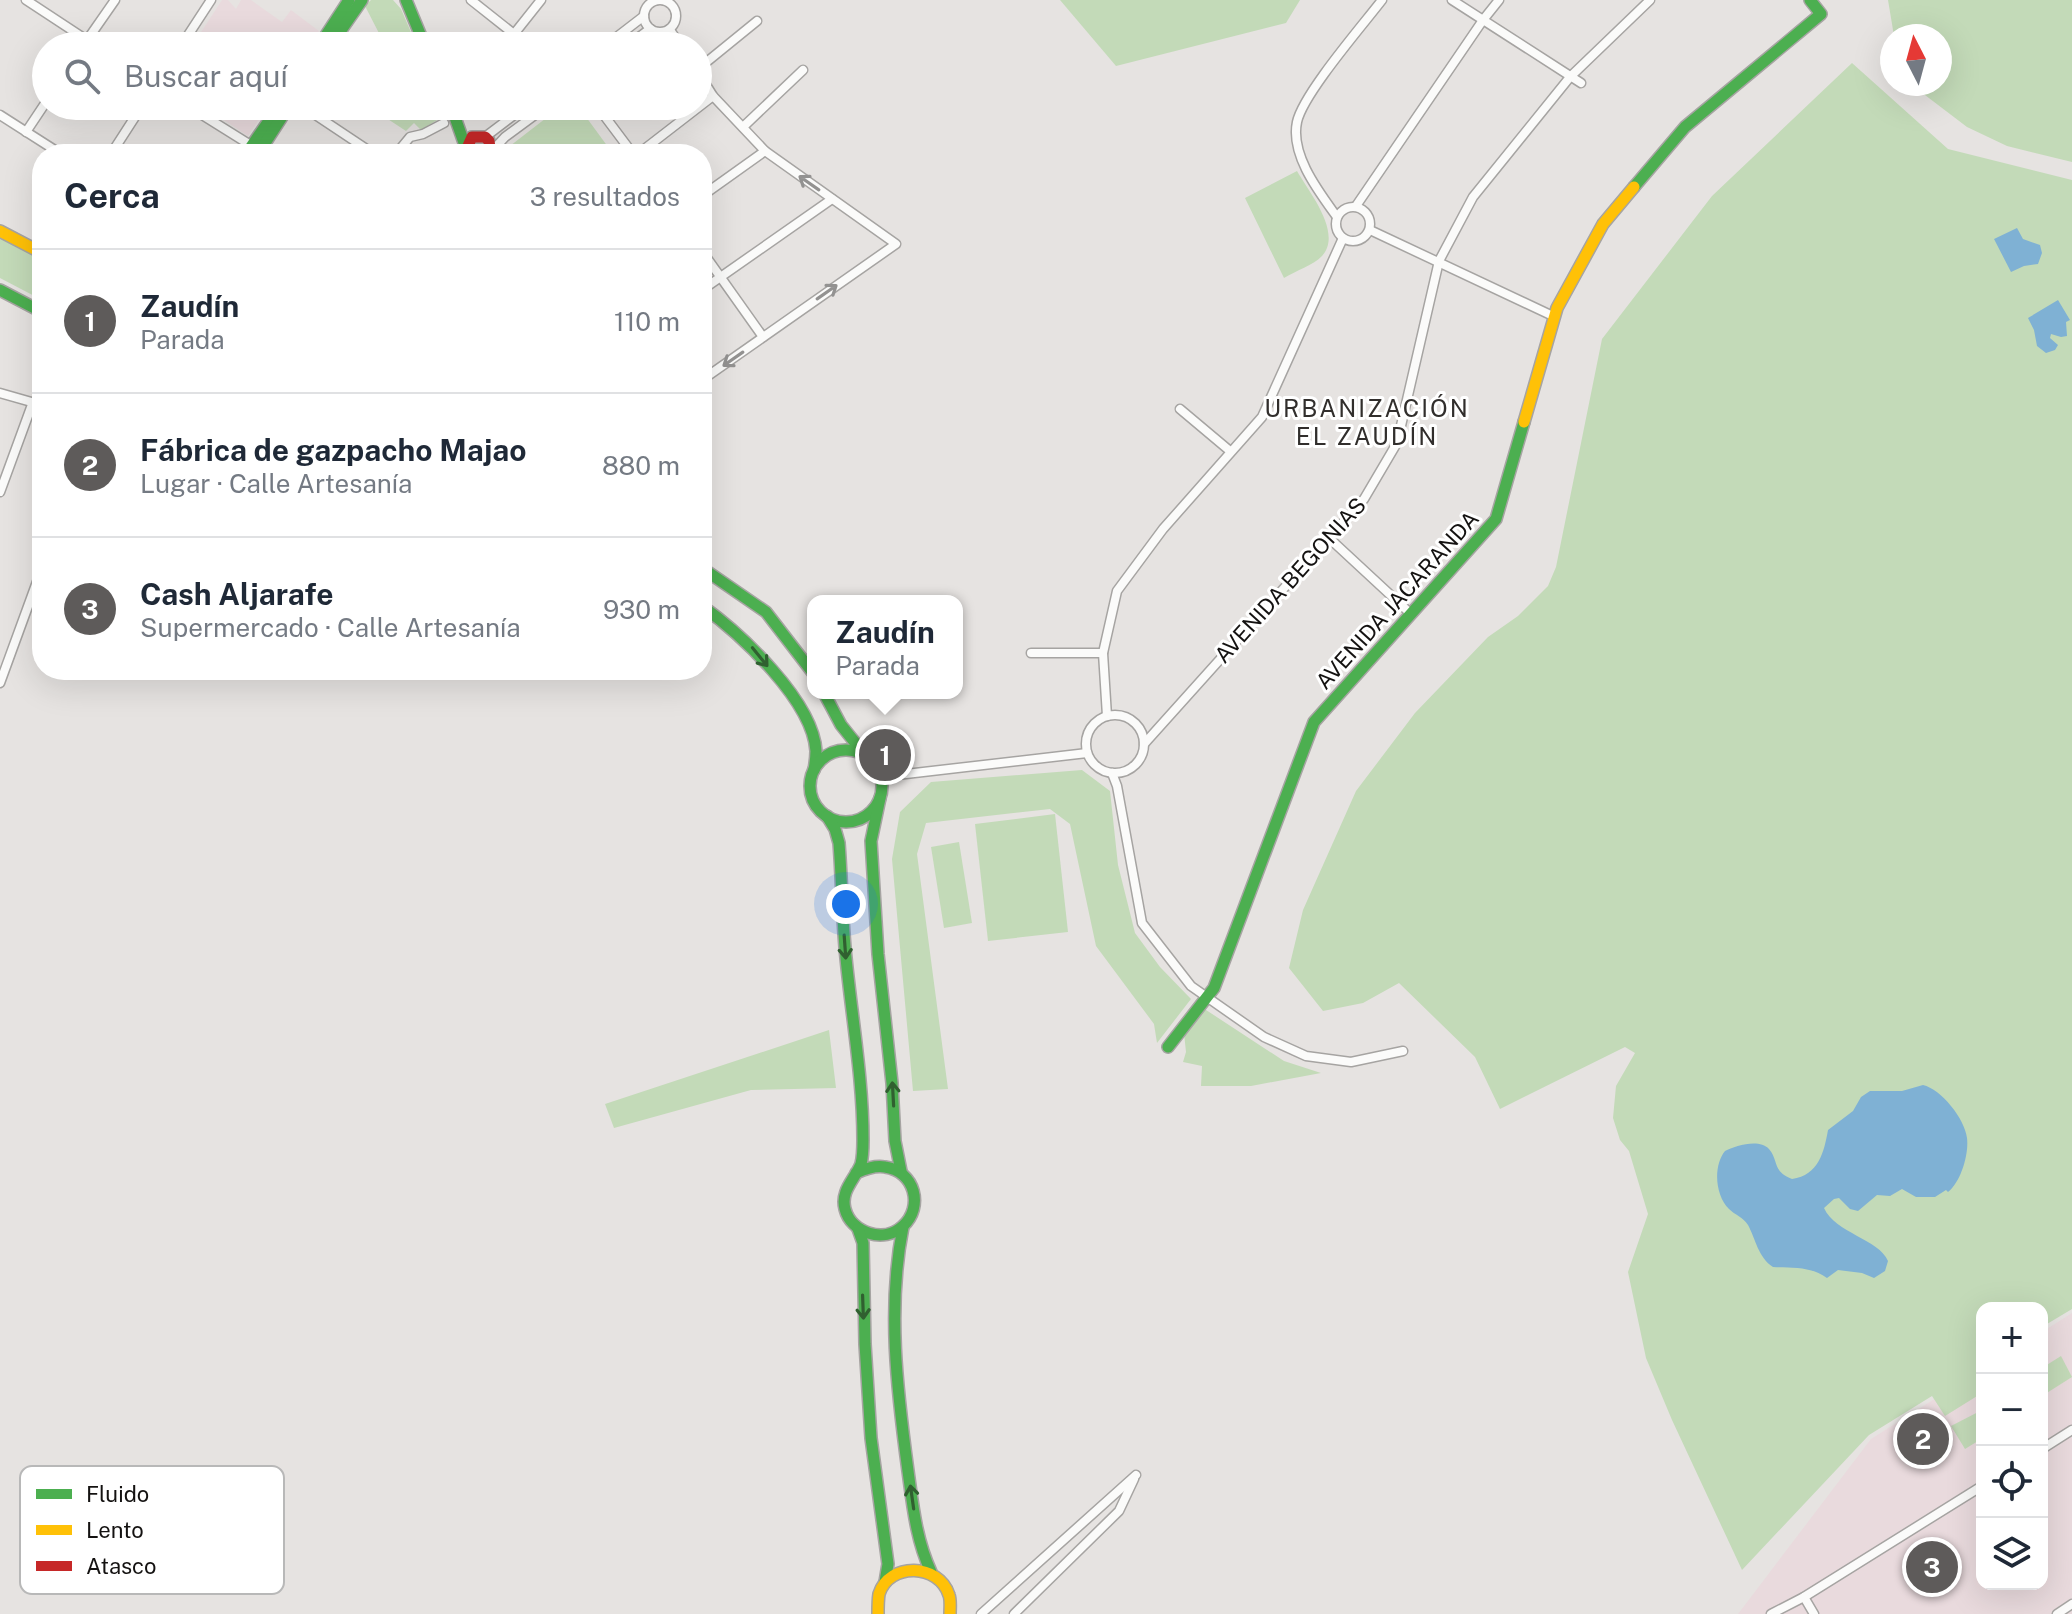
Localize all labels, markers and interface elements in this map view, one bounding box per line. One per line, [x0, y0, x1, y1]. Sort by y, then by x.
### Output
north arrow [1880, 24, 1952, 96]
search box [32, 32, 712, 120]
icon: search [60, 54, 104, 98]
text: Buscar aquí [124, 58, 288, 94]
one-way arrow [799, 174, 821, 191]
text: Cerca [64, 176, 160, 216]
text: 3 resultados [530, 181, 680, 212]
one-way arrow [816, 284, 838, 300]
text: Zaudín [140, 288, 239, 324]
text: 1 [84, 306, 96, 337]
text: 110 m [614, 306, 680, 337]
text: Parada [140, 324, 225, 355]
one-way arrow [722, 351, 744, 367]
district label: URBANIZACIÓN EL ZAUDÍN [1264, 394, 1470, 450]
text: Fábrica de gazpacho Majao [140, 432, 527, 468]
text: 2 [82, 450, 98, 481]
text: 880 m [602, 450, 680, 481]
text: Lugar · Calle Artesanía [140, 468, 412, 499]
street label: AVENIDA BEGONIAS [1209, 492, 1371, 668]
street label: AVENIDA JACARANDA [1310, 506, 1484, 694]
text: Cash Aljarafe [140, 576, 334, 612]
text: 3 [81, 594, 99, 625]
text: 930 m [603, 594, 680, 625]
popup [807, 595, 963, 699]
text: Supermercado · Calle Artesanía [140, 612, 521, 643]
text: Zaudín [835, 614, 935, 650]
one-way arrow [751, 646, 769, 667]
text: Parada [835, 650, 920, 681]
pin: 1 [859, 725, 911, 785]
your location [826, 884, 866, 924]
one-way arrow [838, 933, 853, 960]
one-way arrow [885, 1081, 900, 1108]
one-way arrow [856, 1293, 871, 1320]
map controls [1976, 1302, 2048, 1590]
button: + [1976, 1302, 2048, 1374]
button: − [1976, 1374, 2048, 1446]
pin: 2 [1897, 1409, 1949, 1469]
button: locate [1976, 1446, 2048, 1518]
legend [20, 1466, 284, 1594]
text: Fluido [86, 1481, 149, 1507]
one-way arrow [904, 1485, 919, 1510]
text: Lento [86, 1517, 144, 1543]
button: layers [1976, 1518, 2048, 1590]
pin: 3 [1906, 1537, 1958, 1597]
text: Atasco [86, 1553, 156, 1579]

